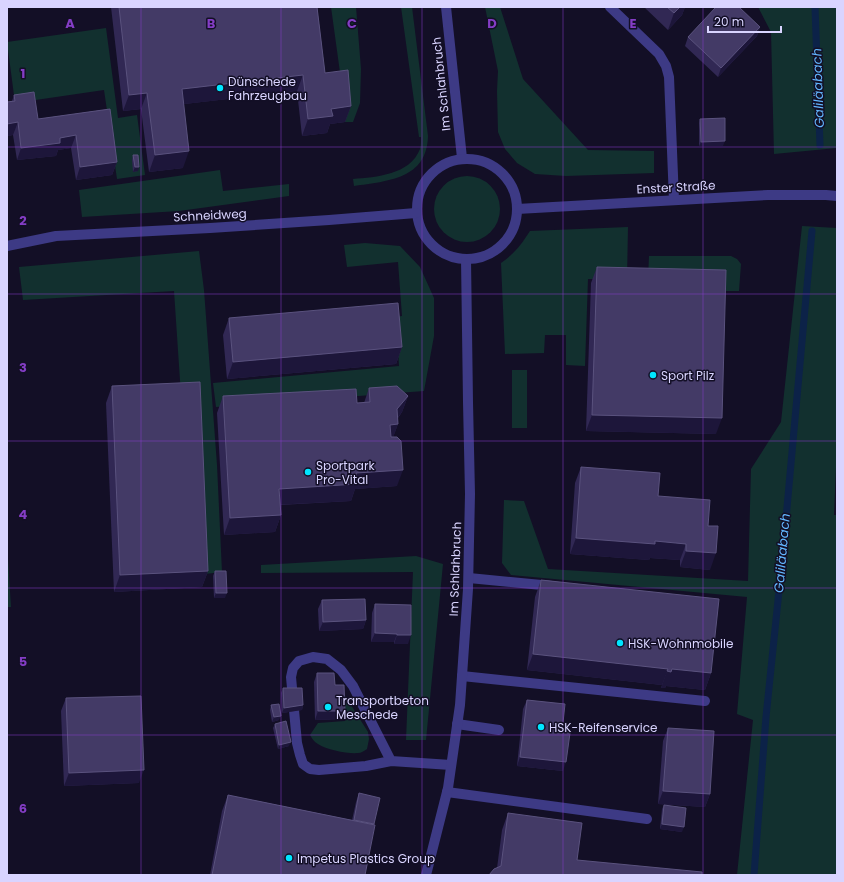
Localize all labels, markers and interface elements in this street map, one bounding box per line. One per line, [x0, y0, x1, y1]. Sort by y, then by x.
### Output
scale bar [708, 8, 781, 34]
text: 20 m [714, 13, 744, 30]
text: A [65, 14, 75, 33]
text: B [207, 14, 216, 33]
text: C [347, 14, 357, 33]
text: D [487, 14, 497, 33]
text: E [629, 14, 637, 33]
street label: Im Schlahbruch [428, 36, 454, 132]
water label: Galiläabach [807, 48, 829, 128]
text: 1 [21, 64, 25, 83]
place label: Dünschede Fahrzeugbau [228, 73, 307, 104]
marker: Dünschede Fahrzeugbau [215, 83, 225, 93]
street label: Enster Straße [636, 176, 716, 198]
street label: Schneidweg [173, 205, 247, 225]
text: 2 [19, 211, 27, 230]
text: 3 [19, 358, 27, 377]
place label: Sport Pilz [661, 367, 714, 384]
marker: Sport Pilz [648, 370, 658, 380]
place label: Sportpark Pro-Vital [316, 457, 375, 488]
marker: Sportpark Pro-Vital [303, 467, 313, 477]
text: 4 [19, 505, 28, 524]
water label: Galiläabach [769, 512, 795, 594]
street label: Im Schlahbruch [445, 521, 465, 617]
place label: HSK-Wohnmobile [628, 635, 733, 652]
marker: HSK-Wohnmobile [615, 638, 625, 648]
text: 5 [19, 652, 27, 671]
place label: Transportbeton Meschede [336, 692, 429, 723]
marker: Transportbeton Meschede [323, 702, 333, 712]
place label: HSK-Reifenservice [549, 719, 658, 736]
marker: HSK-Reifenservice [536, 722, 546, 732]
text: 6 [19, 799, 27, 818]
place label: Impetus Plastics Group [297, 850, 435, 867]
marker: Impetus Plastics Group [284, 853, 294, 863]

